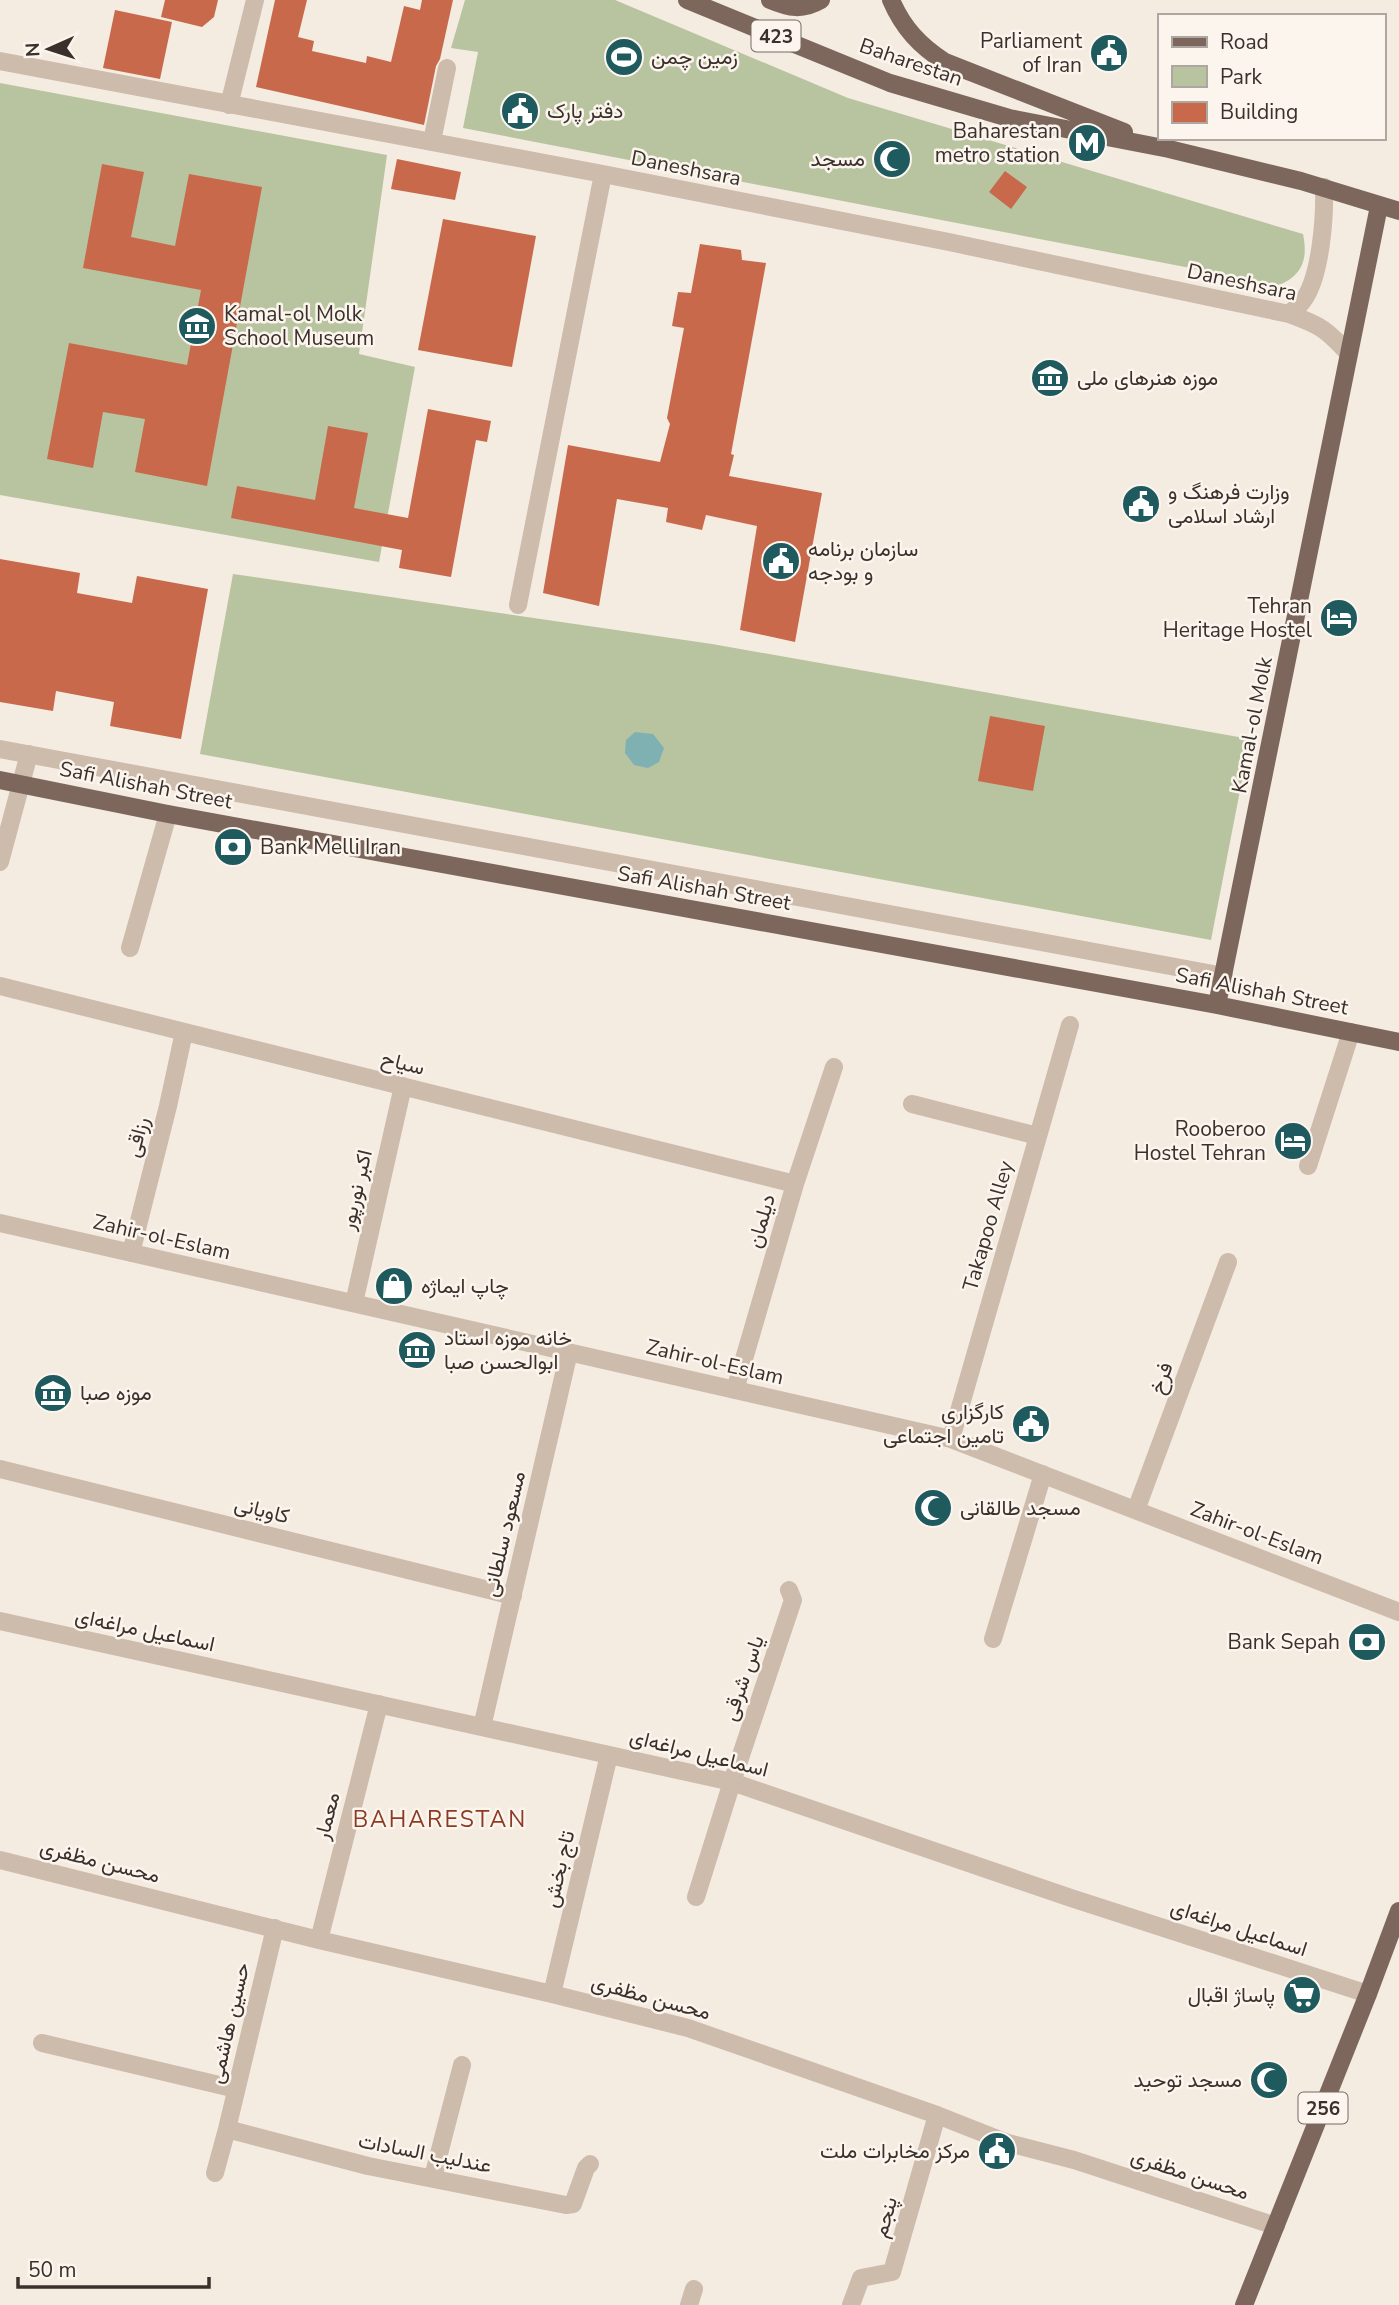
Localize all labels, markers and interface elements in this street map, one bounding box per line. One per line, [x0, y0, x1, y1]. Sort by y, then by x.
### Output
north arrow [14, 14, 84, 84]
legend [1158, 14, 1385, 140]
road number: 423 [752, 20, 800, 52]
place label: Parliament of Iran [980, 27, 1083, 79]
text: Road [1220, 28, 1269, 56]
street label: Baharestan [856, 31, 966, 93]
public building icon: Parliament of Iran [1088, 32, 1130, 74]
sports icon: زمین چمن [603, 36, 645, 78]
text: N [20, 42, 46, 58]
place label: زمین چمن [651, 43, 738, 71]
text: Park [1220, 63, 1262, 91]
public building icon: دفتر پارک [499, 90, 541, 132]
place label: دفتر پارک [547, 97, 623, 125]
text: Building [1220, 98, 1298, 126]
place label: Baharestan metro station [935, 117, 1060, 169]
metro station icon: Baharestan metro station [1066, 122, 1108, 164]
mosque icon: مسجد [871, 138, 913, 180]
street label: Daneshsara [629, 144, 743, 192]
place label: مسجد [811, 145, 865, 173]
street label: Daneshsara [1184, 257, 1300, 307]
place label: Kamal-ol Molk School Museum [224, 300, 374, 352]
museum icon: Kamal-ol Molk School Museum [176, 305, 218, 347]
museum icon: موزه هنرهای ملی [1029, 357, 1071, 399]
place label: موزه هنرهای ملی [1077, 364, 1218, 392]
place label: وزارت فرهنگ و ارشاد اسلامی [1168, 478, 1290, 530]
public building icon: وزارت فرهنگ و ارشاد اسلامی [1120, 483, 1162, 525]
place label: سازمان برنامه و بودجه [808, 535, 918, 587]
public building icon: سازمان برنامه و بودجه [760, 540, 802, 582]
place label: Tehran Heritage Hostel [1163, 592, 1313, 644]
hotel icon: Tehran Heritage Hostel [1318, 597, 1360, 639]
street label: Kamal-ol Molk [1225, 654, 1279, 796]
street label: Safi Alishah Street [57, 755, 235, 816]
bank icon: Bank Melli Iran [212, 826, 254, 868]
place label: Bank Melli Iran [260, 833, 401, 861]
street label: Safi Alishah Street [615, 859, 793, 917]
street label: Safi Alishah Street [1173, 961, 1351, 1022]
street label: سیاح [378, 1044, 428, 1082]
street label: رزاقی [118, 1114, 156, 1160]
place label: Rooberoo Hostel Tehran [1134, 1115, 1266, 1167]
hotel icon: Rooberoo Hostel Tehran [1272, 1120, 1314, 1162]
street label: اکبر نورپور [333, 1147, 379, 1234]
street label: Takapoo Alley [956, 1157, 1020, 1294]
street label: دیلمان [740, 1191, 782, 1251]
street label: Zahir-ol-Eslam [90, 1208, 234, 1266]
shop icon: چاپ ایماژه [373, 1265, 415, 1307]
place label: چاپ ایماژه [421, 1272, 509, 1300]
place label: خانه موزه استاد ابوالحسن صبا [444, 1324, 572, 1376]
museum icon: خانه موزه استاد ابوالحسن صبا [396, 1329, 438, 1371]
street label: Zahir-ol-Eslam [643, 1333, 787, 1391]
street label: فرخ [1142, 1358, 1180, 1398]
museum icon: موزه صبا [32, 1372, 74, 1414]
place label: موزه صبا [80, 1379, 152, 1407]
place label: کارگزاری تامین اجتماعی [883, 1398, 1004, 1450]
public building icon: کارگزاری تامین اجتماعی [1010, 1403, 1052, 1445]
street label: مسعود سلطانی [476, 1468, 532, 1600]
mosque icon: مسجد طالقانی [912, 1487, 954, 1529]
street label: کاویانی [232, 1490, 292, 1530]
place label: مسجد طالقانی [960, 1494, 1081, 1522]
street label: Zahir-ol-Eslam [1186, 1495, 1328, 1571]
street label: اسماعیل مراغه‌ای [73, 1602, 217, 1658]
bank icon: Bank Sepah [1346, 1621, 1388, 1663]
place label: Bank Sepah [1227, 1628, 1340, 1656]
street label: یاس شرقی [715, 1631, 771, 1725]
street label: اسماعیل مراغه‌ای [627, 1722, 771, 1784]
street label: معمار [307, 1789, 346, 1844]
district label: BAHARESTAN [353, 1804, 527, 1835]
street label: تاج بخش [537, 1828, 581, 1910]
street label: محسن مظفری [37, 1833, 163, 1889]
street label: اسماعیل مراغه‌ای [1167, 1893, 1311, 1963]
street label: حسین هاشمی [201, 1960, 257, 2086]
street label: محسن مظفری [588, 1968, 714, 2026]
supermarket icon: پاساژ اقبال [1281, 1974, 1323, 2016]
place label: پاساژ اقبال [1188, 1981, 1275, 2009]
mosque icon: مسجد توحید [1248, 2059, 1290, 2101]
place label: مسجد توحید [1134, 2066, 1242, 2094]
road number: 256 [1298, 2092, 1348, 2124]
street label: عندلیب السادات [356, 2126, 494, 2180]
public building icon: مرکز مخابرات ملت [976, 2130, 1018, 2172]
place label: مرکز مخابرات ملت [820, 2137, 970, 2165]
street label: محسن مظفری [1127, 2142, 1253, 2206]
street label: پنجم [866, 2193, 904, 2241]
scale bar [18, 2246, 208, 2290]
text: 50 m [28, 2256, 77, 2284]

